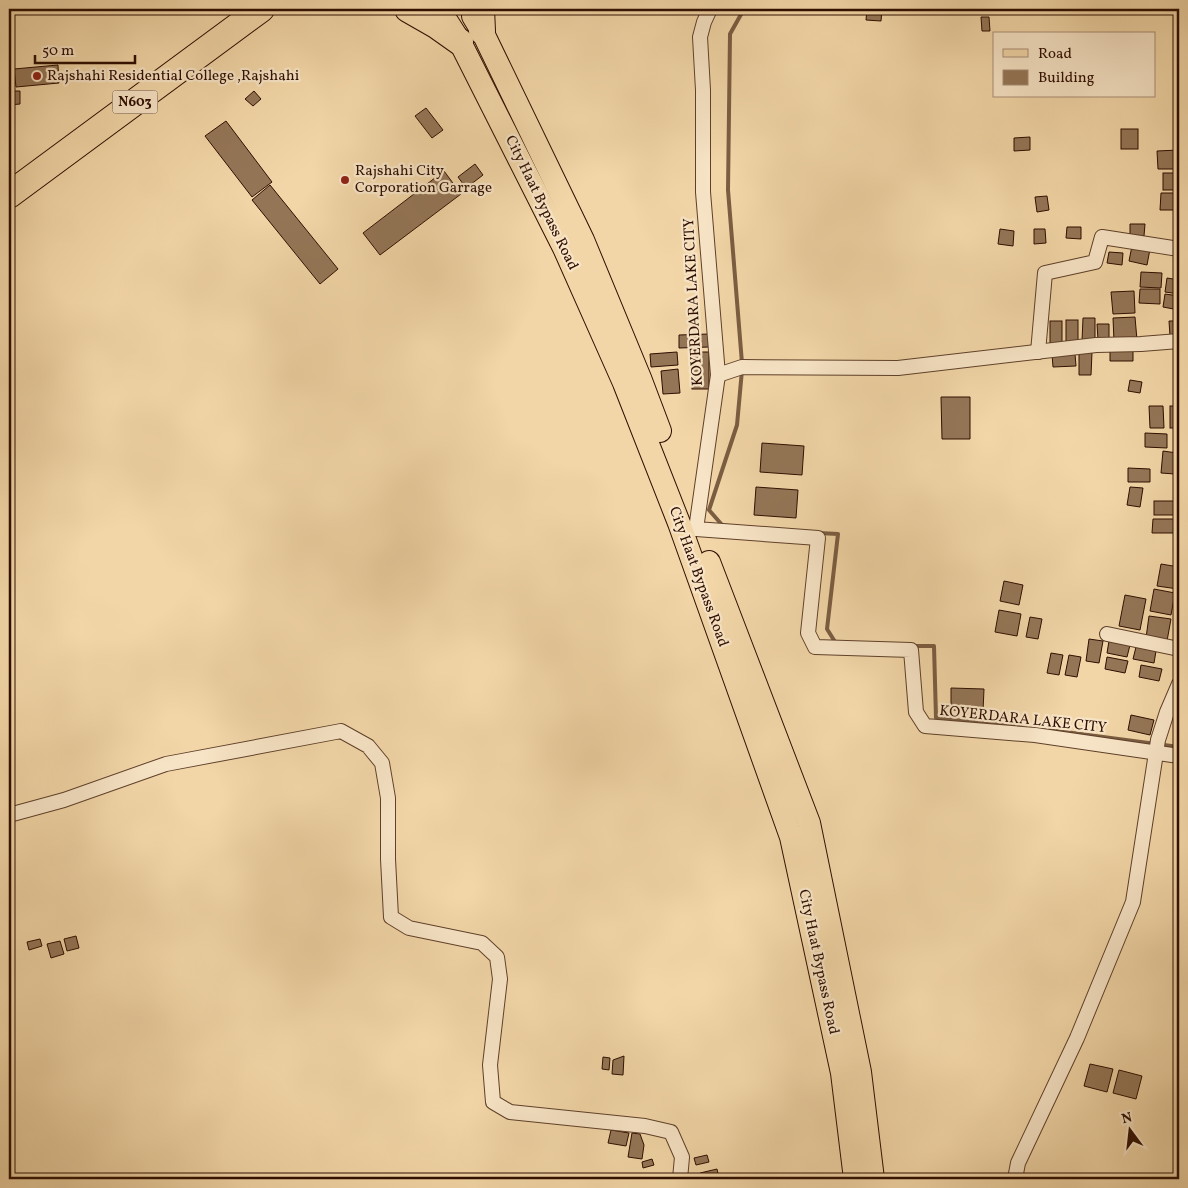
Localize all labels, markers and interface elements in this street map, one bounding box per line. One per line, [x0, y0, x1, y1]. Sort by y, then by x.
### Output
scale bar [35, 32, 135, 64]
legend [993, 32, 1156, 98]
text: 50 m [42, 41, 74, 62]
text: Road [1038, 44, 1072, 65]
place label: Rajshahi Residential College ,Rajshahi [47, 66, 299, 87]
text: Building [1038, 68, 1095, 89]
marker: Rajshahi Residential College ,Rajshahi [31, 70, 43, 82]
road number: N603 [112, 90, 158, 114]
street label: City Haat Bypass Road [499, 132, 583, 274]
place label: Rajshahi City Corporation Garrage [355, 161, 492, 199]
marker: Rajshahi City Corporation Garrage [339, 174, 351, 186]
street label: KOYERDARA LAKE CITY [679, 217, 709, 386]
street label: City Haat Bypass Road [663, 504, 733, 650]
street label: KOYERDARA LAKE CITY [938, 701, 1108, 739]
street label: City Haat Bypass Road [792, 888, 844, 1036]
north arrow [1106, 1106, 1156, 1156]
text: N [1120, 1108, 1134, 1129]

